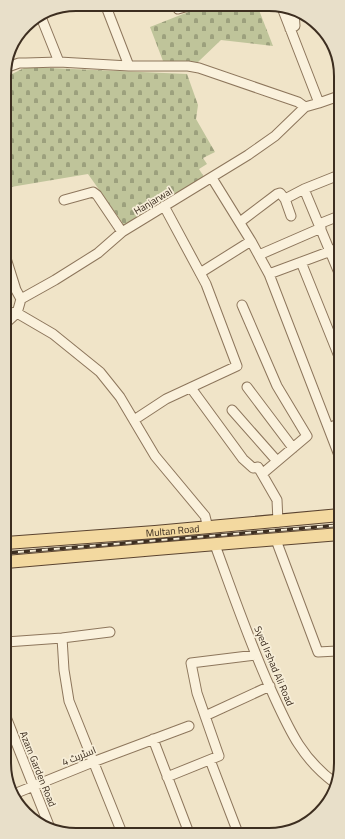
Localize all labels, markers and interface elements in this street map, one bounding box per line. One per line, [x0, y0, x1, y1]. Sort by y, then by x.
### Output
street label: Hanjarwal [130, 182, 176, 220]
street label: Multan Road [145, 518, 200, 542]
street label: Syed Irshad Ali Road [249, 623, 299, 709]
street label: Azam Garden Road [14, 728, 62, 810]
street label: اسٹریٹ 4 [59, 741, 99, 771]

